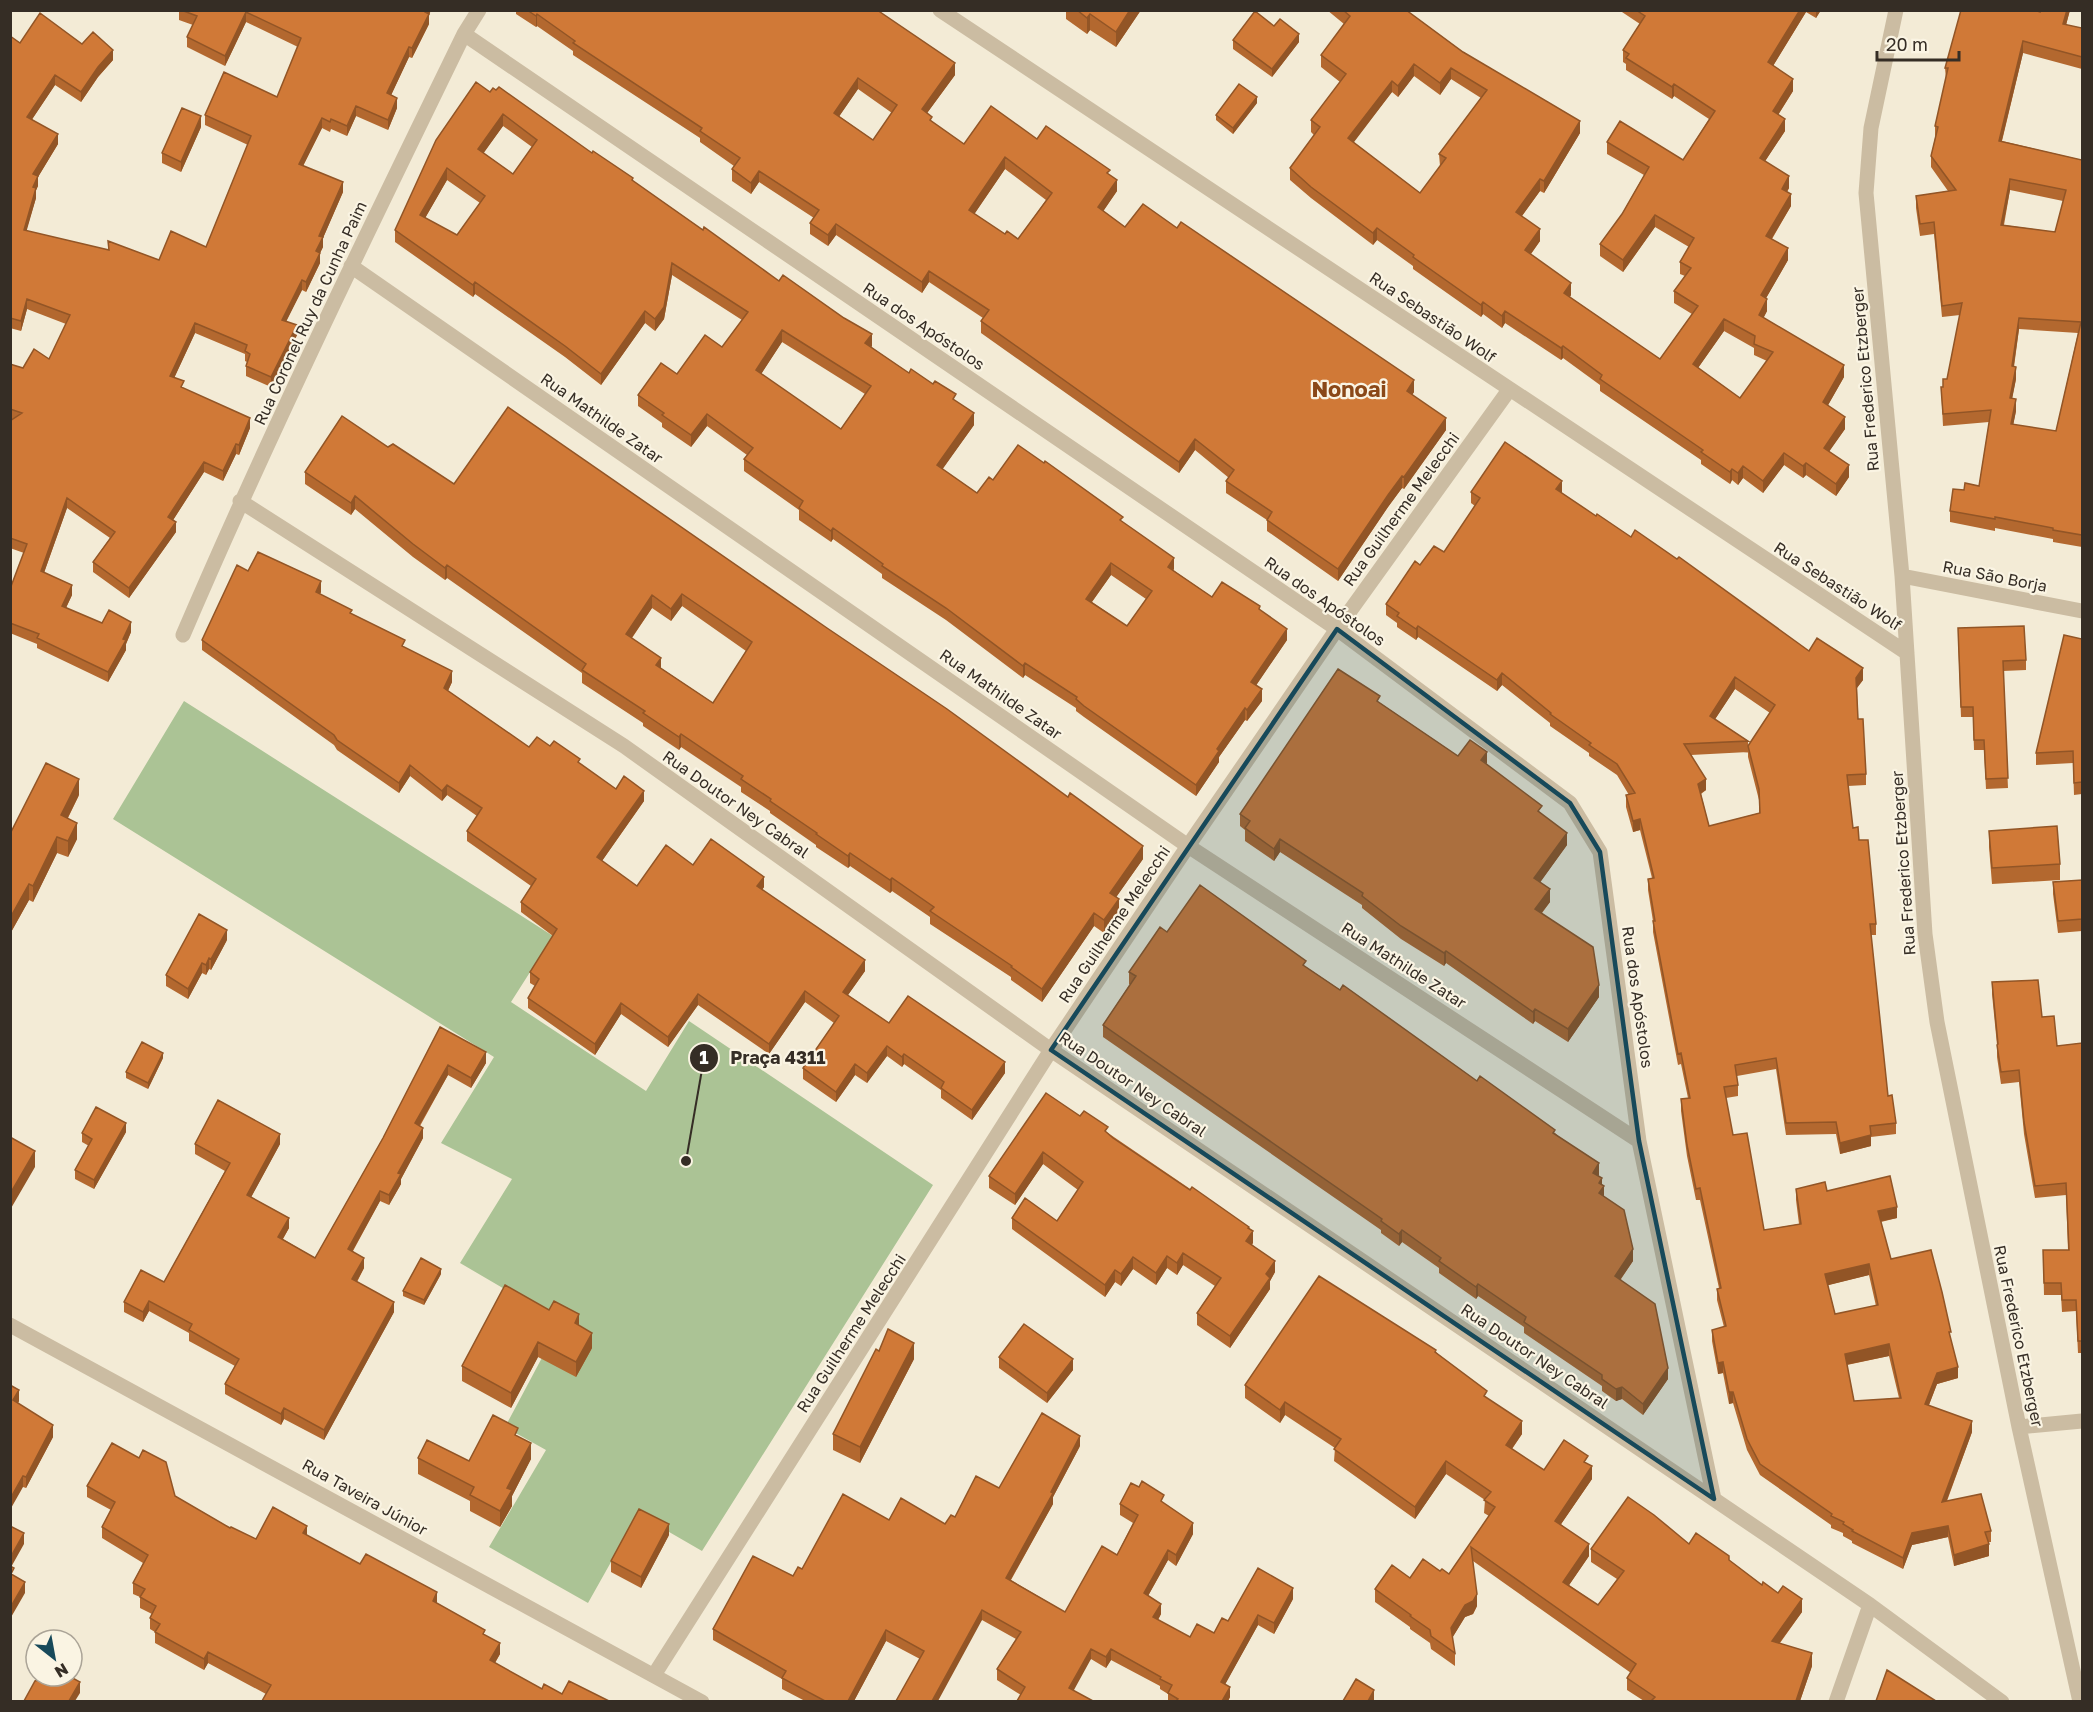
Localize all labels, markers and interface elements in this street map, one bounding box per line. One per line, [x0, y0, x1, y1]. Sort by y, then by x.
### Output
scale bar [1877, 24, 1960, 62]
text: 20 m [1886, 33, 1928, 55]
street label: Rua Coronel Ruy da Cunha Paim [249, 198, 371, 428]
street label: Rua Sebastião Wolf [1366, 267, 1500, 367]
street label: Rua dos Apóstolos [859, 278, 989, 374]
street label: Rua Frederico Etzberger [1847, 286, 1883, 472]
street label: Rua Mathilde Zatar [537, 368, 667, 468]
district label: Nonoai [1311, 375, 1387, 402]
street label: Rua Guilherme Melecchi [1338, 428, 1464, 590]
street label: Rua Sebastião Wolf [1770, 537, 1906, 635]
street label: Rua dos Apóstolos [1261, 552, 1389, 650]
street label: Rua São Borja [1941, 556, 2049, 596]
street label: Rua Mathilde Zatar [936, 644, 1066, 744]
street label: Rua Doutor Ney Cabral [659, 746, 813, 862]
street label: Rua Frederico Etzberger [1887, 770, 1919, 956]
street label: Rua Guilherme Melecchi [1054, 842, 1174, 1006]
street label: Rua Mathilde Zatar [1338, 917, 1470, 1013]
street label: Rua dos Apóstolos [1618, 925, 1658, 1069]
street label: Rua Doutor Ney Cabral [1055, 1027, 1211, 1141]
callout: Praça 4311 [689, 1040, 838, 1076]
text: 1 [699, 1046, 709, 1068]
text: Praça 4311 [730, 1046, 826, 1068]
street label: Rua Frederico Etzberger [1990, 1243, 2048, 1429]
street label: Rua Guilherme Melecchi [792, 1250, 910, 1416]
street label: Rua Doutor Ney Cabral [1457, 1299, 1613, 1413]
street label: Rua Taveira Júnior [299, 1454, 431, 1540]
north arrow [24, 1628, 84, 1688]
text: N [51, 1659, 72, 1683]

